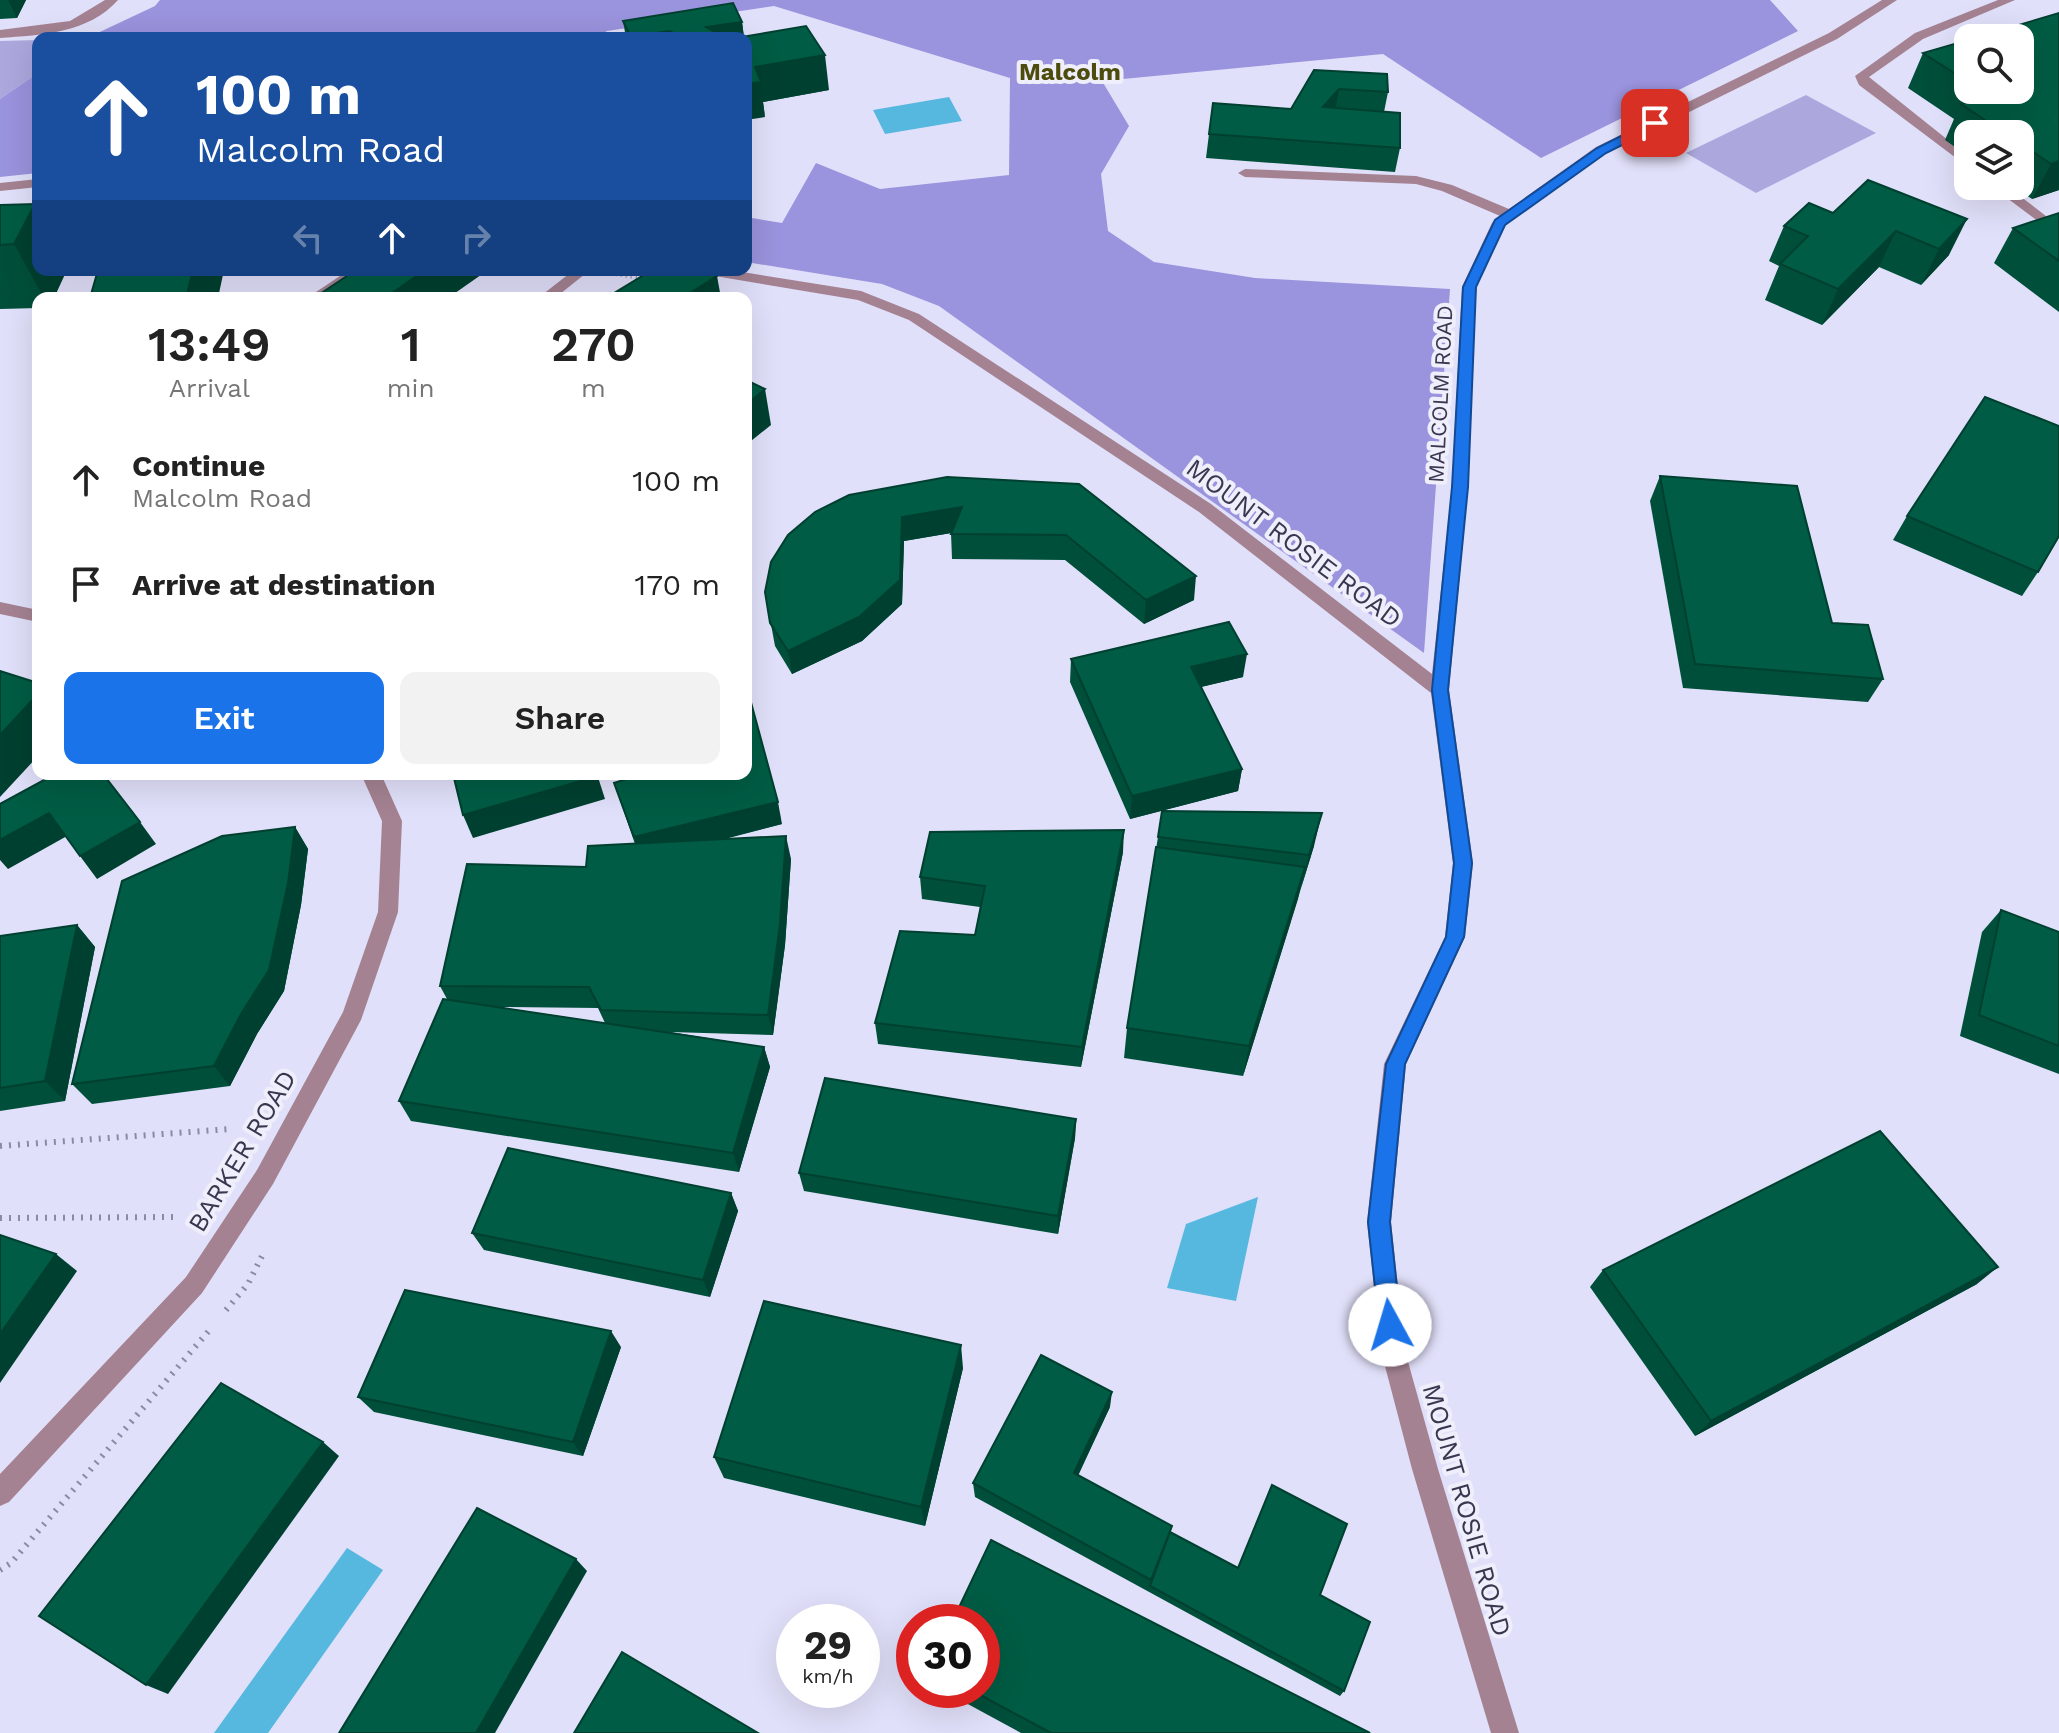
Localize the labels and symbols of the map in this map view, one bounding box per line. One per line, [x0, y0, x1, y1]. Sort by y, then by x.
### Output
district label: Malcolm [1019, 58, 1121, 86]
pin [1621, 89, 1689, 157]
street label: MALCOLM ROAD [1423, 305, 1458, 483]
street label: MOUNT ROSIE ROAD [1181, 452, 1407, 634]
street label: BARKER ROAD [182, 1065, 302, 1237]
position arrow [1348, 1283, 1432, 1367]
street label: MOUNT ROSIE ROAD [1417, 1380, 1517, 1640]
speed limit sign: 30 [896, 1604, 1000, 1708]

